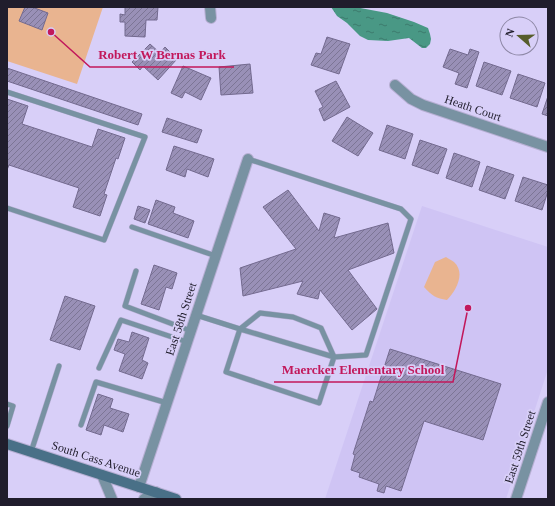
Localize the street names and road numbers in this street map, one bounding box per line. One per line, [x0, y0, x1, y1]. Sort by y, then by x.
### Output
street label: Heath Court [443, 92, 504, 124]
street label: East 58th Street [163, 280, 200, 357]
street label: East 59th Street [502, 408, 539, 485]
street label: South Cass Avenue [50, 438, 142, 480]

